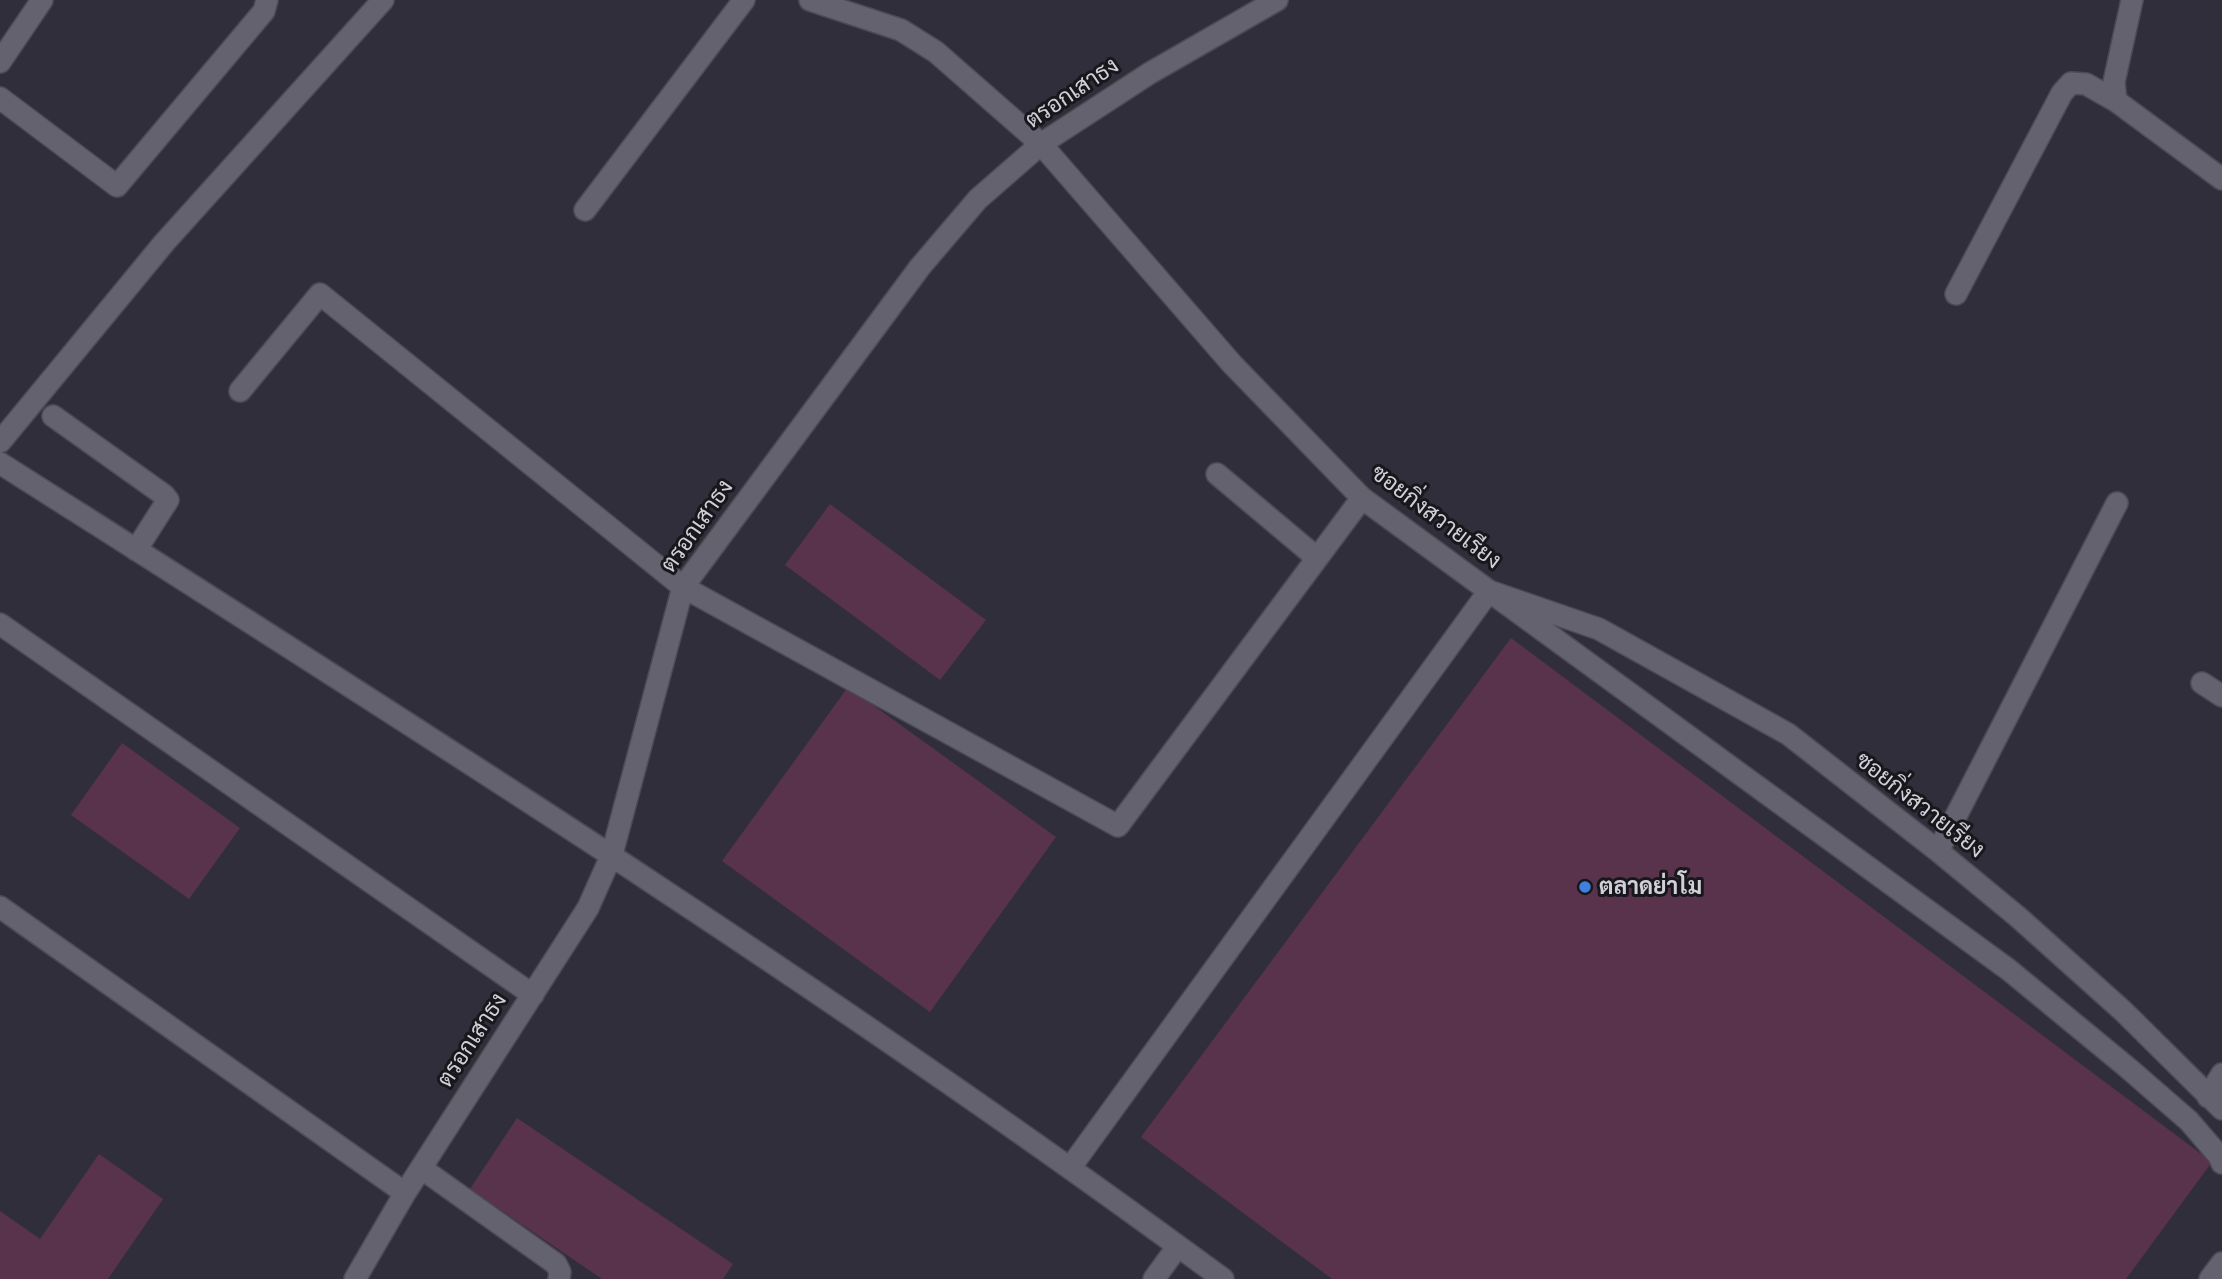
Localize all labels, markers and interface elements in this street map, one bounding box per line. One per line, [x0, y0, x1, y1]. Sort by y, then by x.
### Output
street label: ตรอกเสาธง [1020, 52, 1124, 134]
street label: ซอยกิ่งสวายเรียง [1365, 459, 1507, 575]
street label: ตรอกเสาธง [655, 475, 739, 577]
street label: ซอยกิ่งสวายเรียง [1850, 746, 1990, 864]
place label: ตลาดย่าโม [1599, 873, 1702, 901]
marker: ตลาดย่าโม [1577, 879, 1593, 895]
street label: ตรอกเสาธง [431, 988, 513, 1092]

